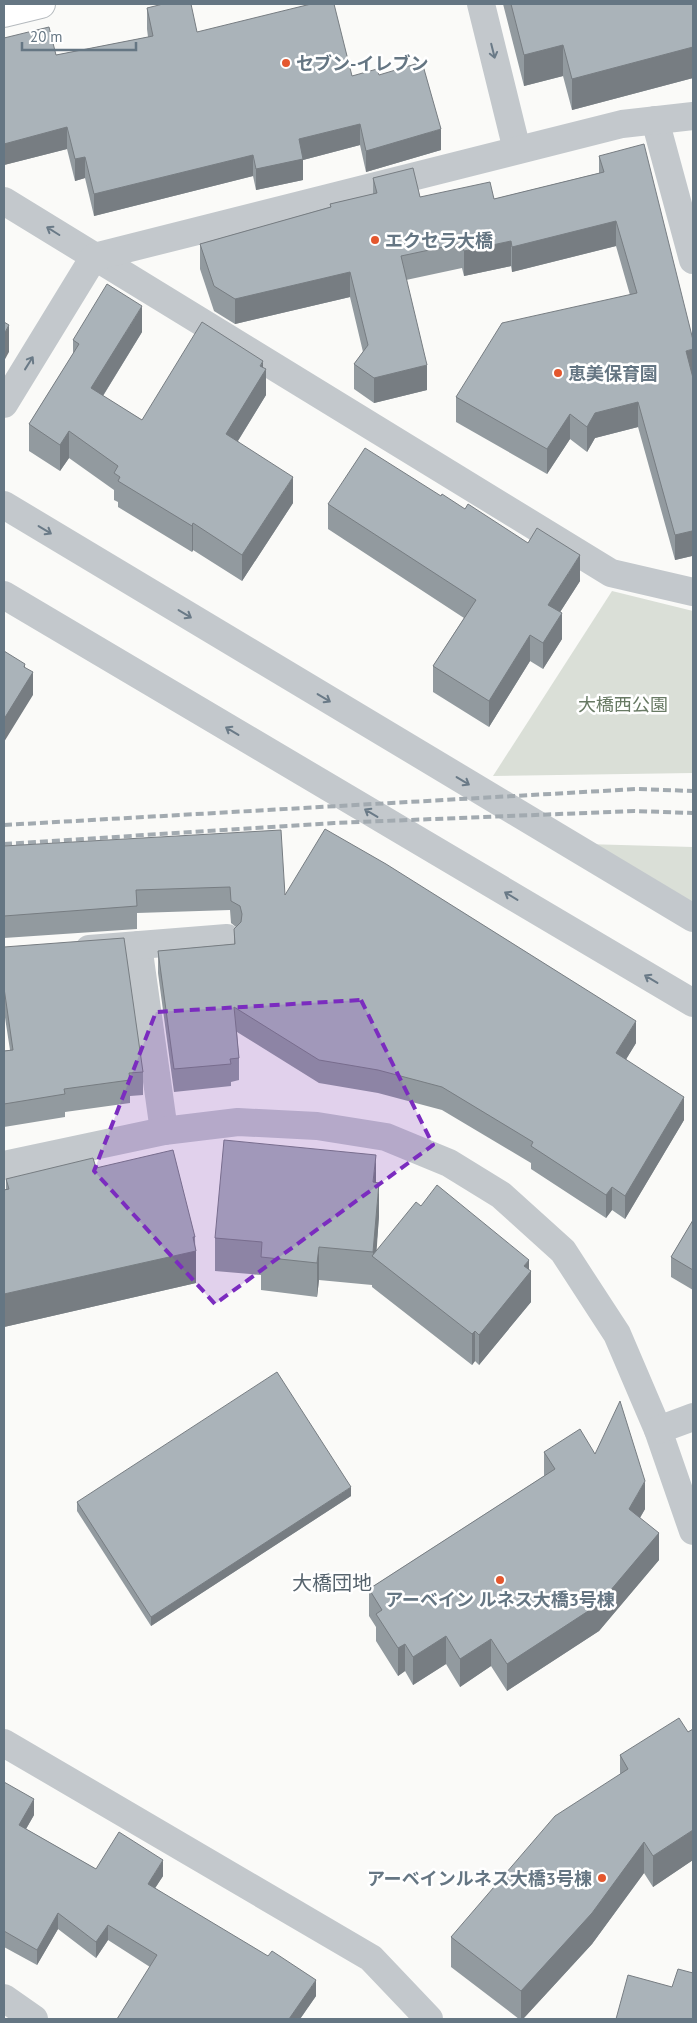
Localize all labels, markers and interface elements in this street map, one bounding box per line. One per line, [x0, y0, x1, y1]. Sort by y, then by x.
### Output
scale bar [22, 20, 136, 52]
text: 20 m [30, 27, 63, 46]
one-way arrow [489, 43, 498, 59]
place label: セブン-イレブン [296, 52, 428, 75]
marker: セブン-イレブン [280, 57, 292, 69]
one-way arrow [46, 226, 60, 236]
place label: エクセラ大橋 [385, 229, 493, 252]
marker: エクセラ大橋 [369, 234, 381, 246]
one-way arrow [25, 356, 35, 370]
place label: 恵美保育園 [568, 362, 658, 385]
marker: 恵美保育園 [552, 367, 564, 379]
one-way arrow [38, 526, 52, 536]
one-way arrow [177, 610, 191, 620]
park label: 大橋西公園 [578, 693, 668, 716]
one-way arrow [316, 694, 330, 704]
one-way arrow [225, 725, 239, 735]
one-way arrow [456, 777, 470, 787]
one-way arrow [365, 808, 379, 818]
one-way arrow [504, 891, 519, 901]
one-way arrow [645, 973, 659, 983]
district label: 大橋団地 [292, 1570, 372, 1596]
marker: アーベイン ルネス大橋3号棟 [494, 1574, 506, 1586]
place label: アーベイン ルネス大橋3号棟 [385, 1588, 615, 1611]
place label: アーベインルネス大橋3号棟 [367, 1867, 592, 1890]
marker: アーベインルネス大橋3号棟 [596, 1872, 608, 1884]

